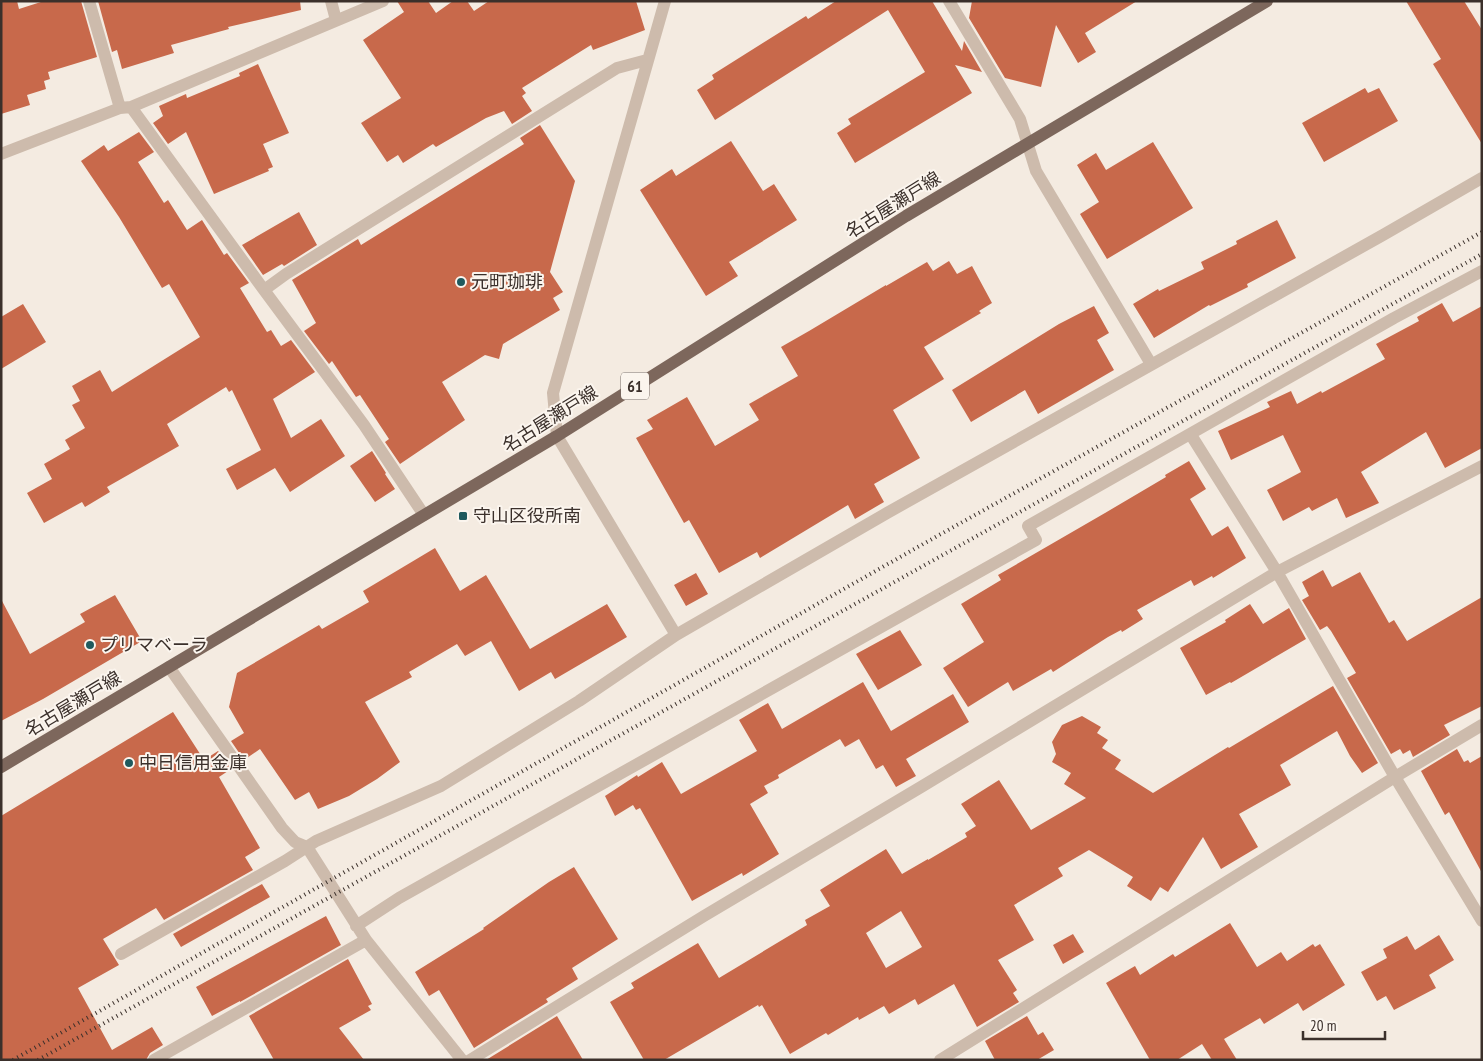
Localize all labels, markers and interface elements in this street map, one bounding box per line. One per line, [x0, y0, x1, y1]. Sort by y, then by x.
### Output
street label: 名古屋瀬戸線 [841, 166, 945, 243]
place label: 元町珈琲 [471, 270, 543, 293]
marker: 元町珈琲 [455, 276, 467, 288]
road number: 61 [621, 372, 649, 400]
street label: 名古屋瀬戸線 [498, 380, 602, 457]
place label: 守山区役所南 [473, 504, 581, 527]
marker: 守山区役所南 [457, 510, 469, 522]
place label: プリマベーラ [100, 633, 208, 656]
marker: プリマベーラ [84, 639, 96, 651]
street label: 名古屋瀬戸線 [21, 666, 125, 741]
place label: 中日信用金庫 [139, 751, 247, 774]
marker: 中日信用金庫 [123, 757, 135, 769]
scale bar [1303, 1008, 1386, 1040]
text: 20 m [1310, 1016, 1336, 1035]

